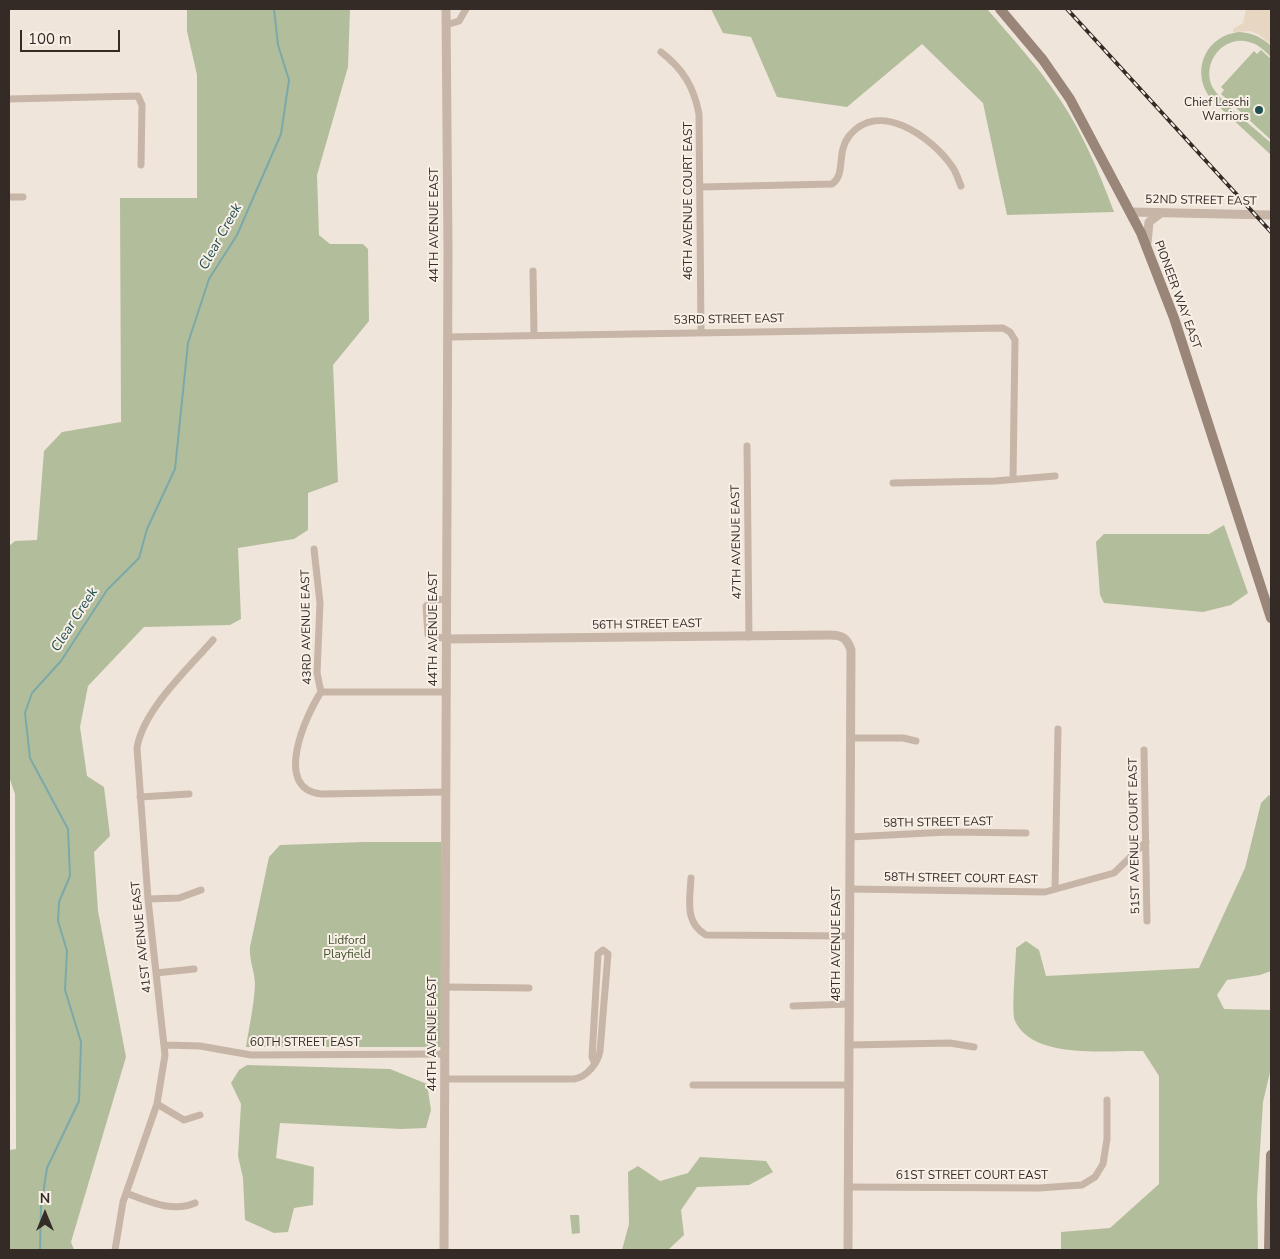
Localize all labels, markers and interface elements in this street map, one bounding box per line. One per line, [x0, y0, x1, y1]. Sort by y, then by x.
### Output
scale bar [22, 20, 122, 52]
text: 100 m [28, 29, 72, 49]
place label: Chief Leschi Warriors [1184, 96, 1249, 124]
marker: Chief Leschi Warriors [1253, 104, 1265, 116]
street label: 46TH AVENUE COURT EAST [682, 122, 696, 280]
street label: 44TH AVENUE EAST [428, 168, 442, 282]
street label: 52ND STREET EAST [1145, 193, 1257, 209]
water label: Clear Creek [196, 201, 246, 273]
street label: PIONEER WAY EAST [1151, 239, 1203, 351]
street label: 53RD STREET EAST [673, 312, 785, 328]
street label: 47TH AVENUE EAST [729, 484, 745, 600]
street label: 43RD AVENUE EAST [299, 569, 315, 685]
street label: 44TH AVENUE EAST [427, 572, 441, 686]
water label: Clear Creek [48, 585, 102, 655]
street label: 56TH STREET EAST [592, 617, 702, 633]
street label: 51ST AVENUE COURT EAST [1126, 758, 1144, 914]
street label: 58TH STREET EAST [883, 815, 993, 831]
street label: 58TH STREET COURT EAST [884, 870, 1038, 888]
street label: 41ST AVENUE EAST [129, 880, 155, 994]
street label: 48TH AVENUE EAST [830, 887, 844, 1001]
park label: Lidford Playfield [323, 934, 371, 962]
street label: 44TH AVENUE EAST [426, 977, 440, 1091]
street label: 60TH STREET EAST [250, 1036, 360, 1050]
street label: 61ST STREET COURT EAST [896, 1169, 1048, 1183]
north arrow [20, 1189, 70, 1239]
text: N [40, 1189, 50, 1208]

